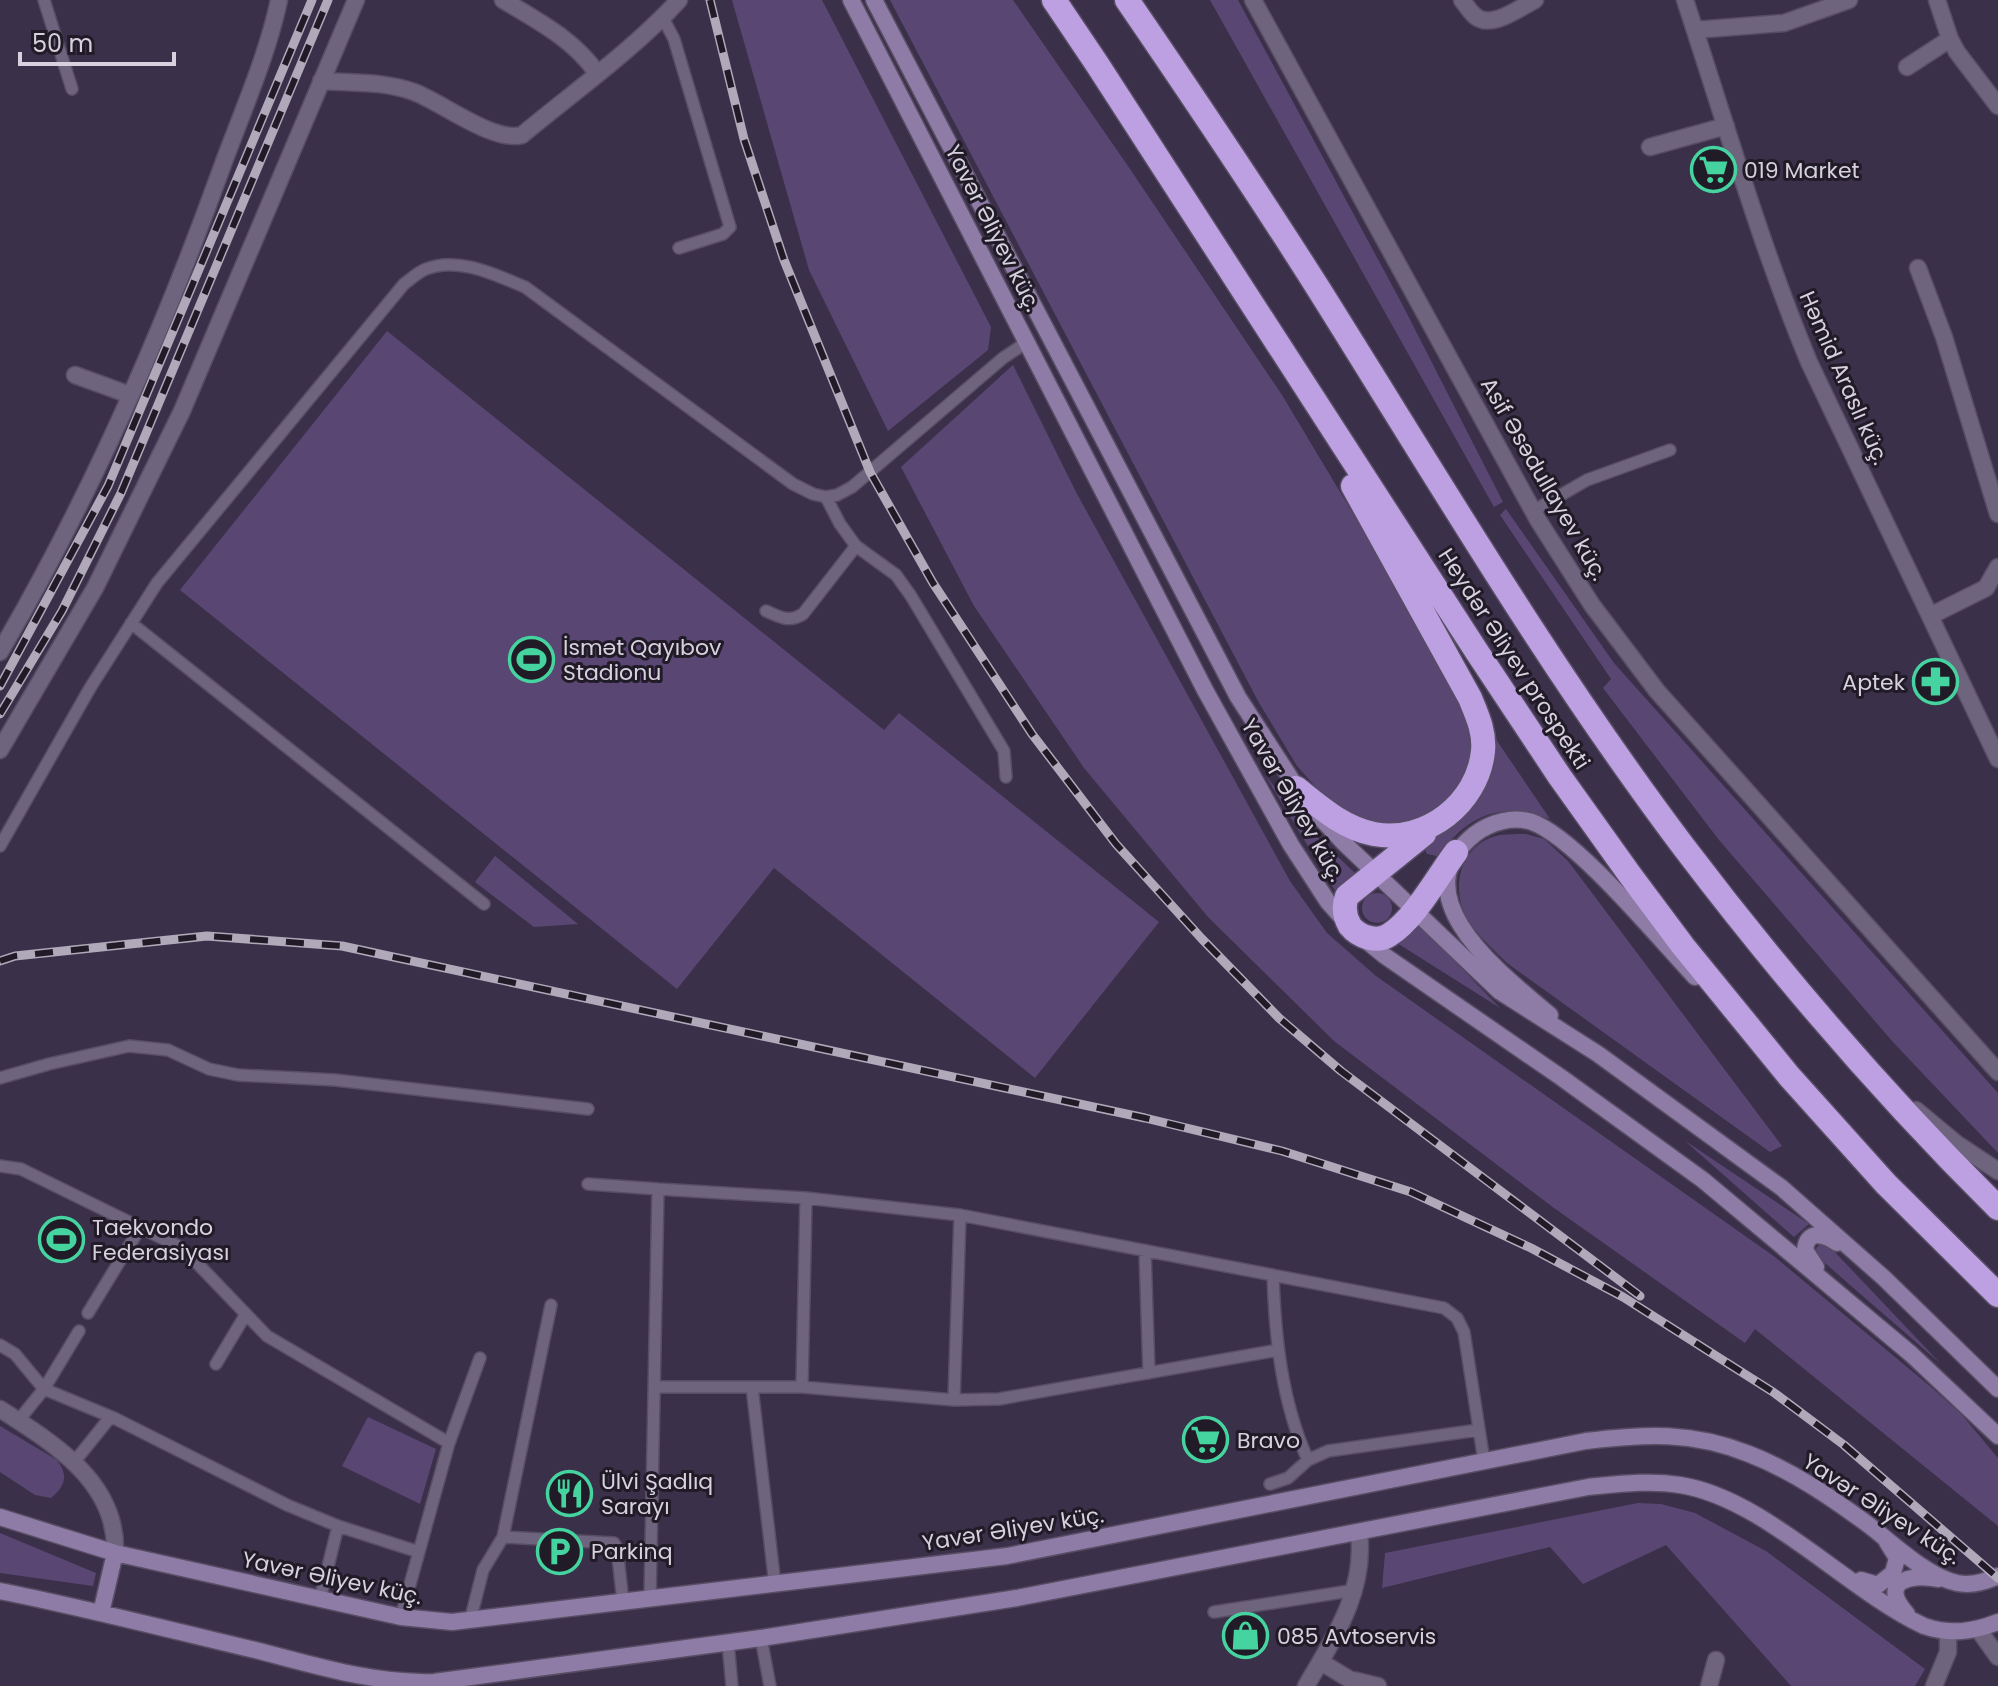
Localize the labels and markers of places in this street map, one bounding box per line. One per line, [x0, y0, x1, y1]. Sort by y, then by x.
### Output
supermarket icon: 019 Market [1689, 146, 1737, 194]
place label: 019 Market [1744, 155, 1860, 186]
place label: İsmət Qayıbov Stadionu [563, 632, 722, 688]
sports icon: İsmət Qayıbov Stadionu [508, 636, 556, 684]
pharmacy icon: Aptek [1912, 658, 1960, 706]
place label: Aptek [1842, 667, 1906, 698]
place label: Taekvondo Federasiyası [92, 1212, 229, 1268]
sports icon: Taekvondo Federasiyası [37, 1216, 85, 1264]
supermarket icon: Bravo [1182, 1416, 1230, 1464]
place label: Bravo [1237, 1425, 1300, 1456]
place label: Ülvi Şadlıq Sarayı [601, 1466, 713, 1522]
restaurant icon: Ülvi Şadlıq Sarayı [546, 1470, 594, 1518]
parking icon: Parkinq [536, 1527, 584, 1575]
place label: Parkinq [591, 1536, 673, 1567]
shop icon: 085 Avtoservis [1222, 1612, 1270, 1660]
place label: 085 Avtoservis [1277, 1621, 1436, 1652]

